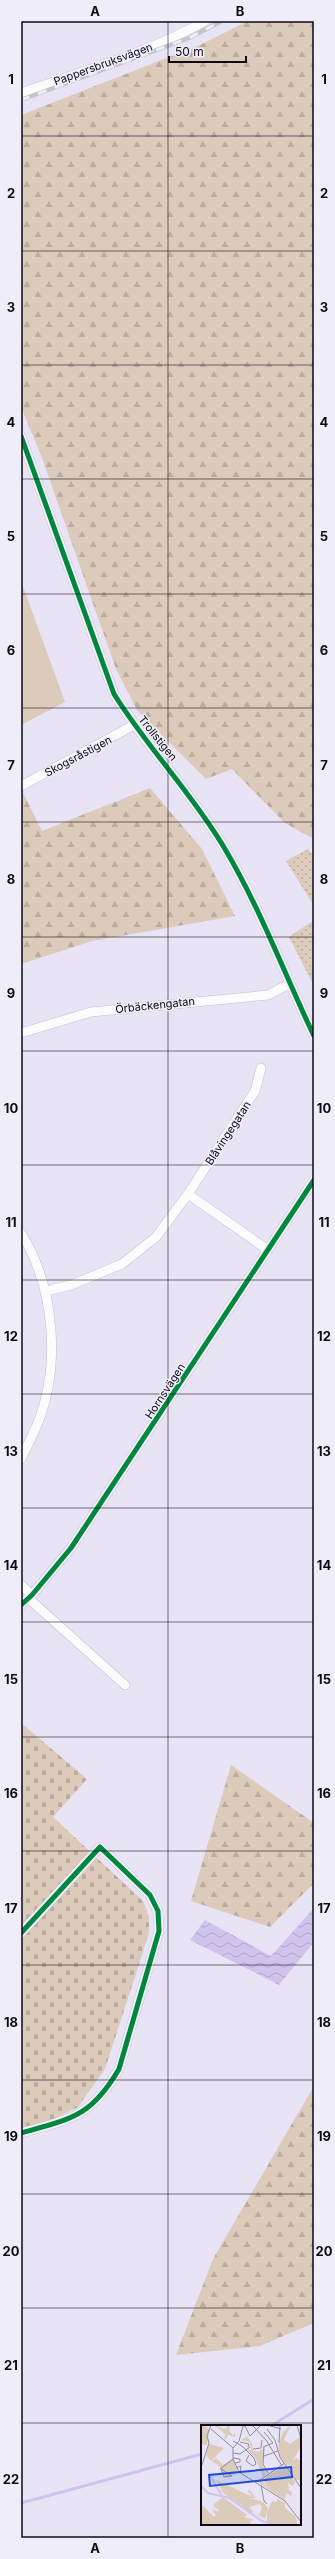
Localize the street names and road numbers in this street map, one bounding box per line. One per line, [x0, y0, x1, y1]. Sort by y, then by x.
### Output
street label: Pappersbruksvägen [52, 40, 154, 88]
street label: Trollstigen [136, 713, 180, 763]
street label: Skogsråstigen [42, 732, 114, 780]
street label: Örbäckengatan [114, 994, 196, 1016]
street label: Blåvingegatan [202, 1098, 254, 1168]
street label: Hornsvägen [142, 1361, 188, 1421]

